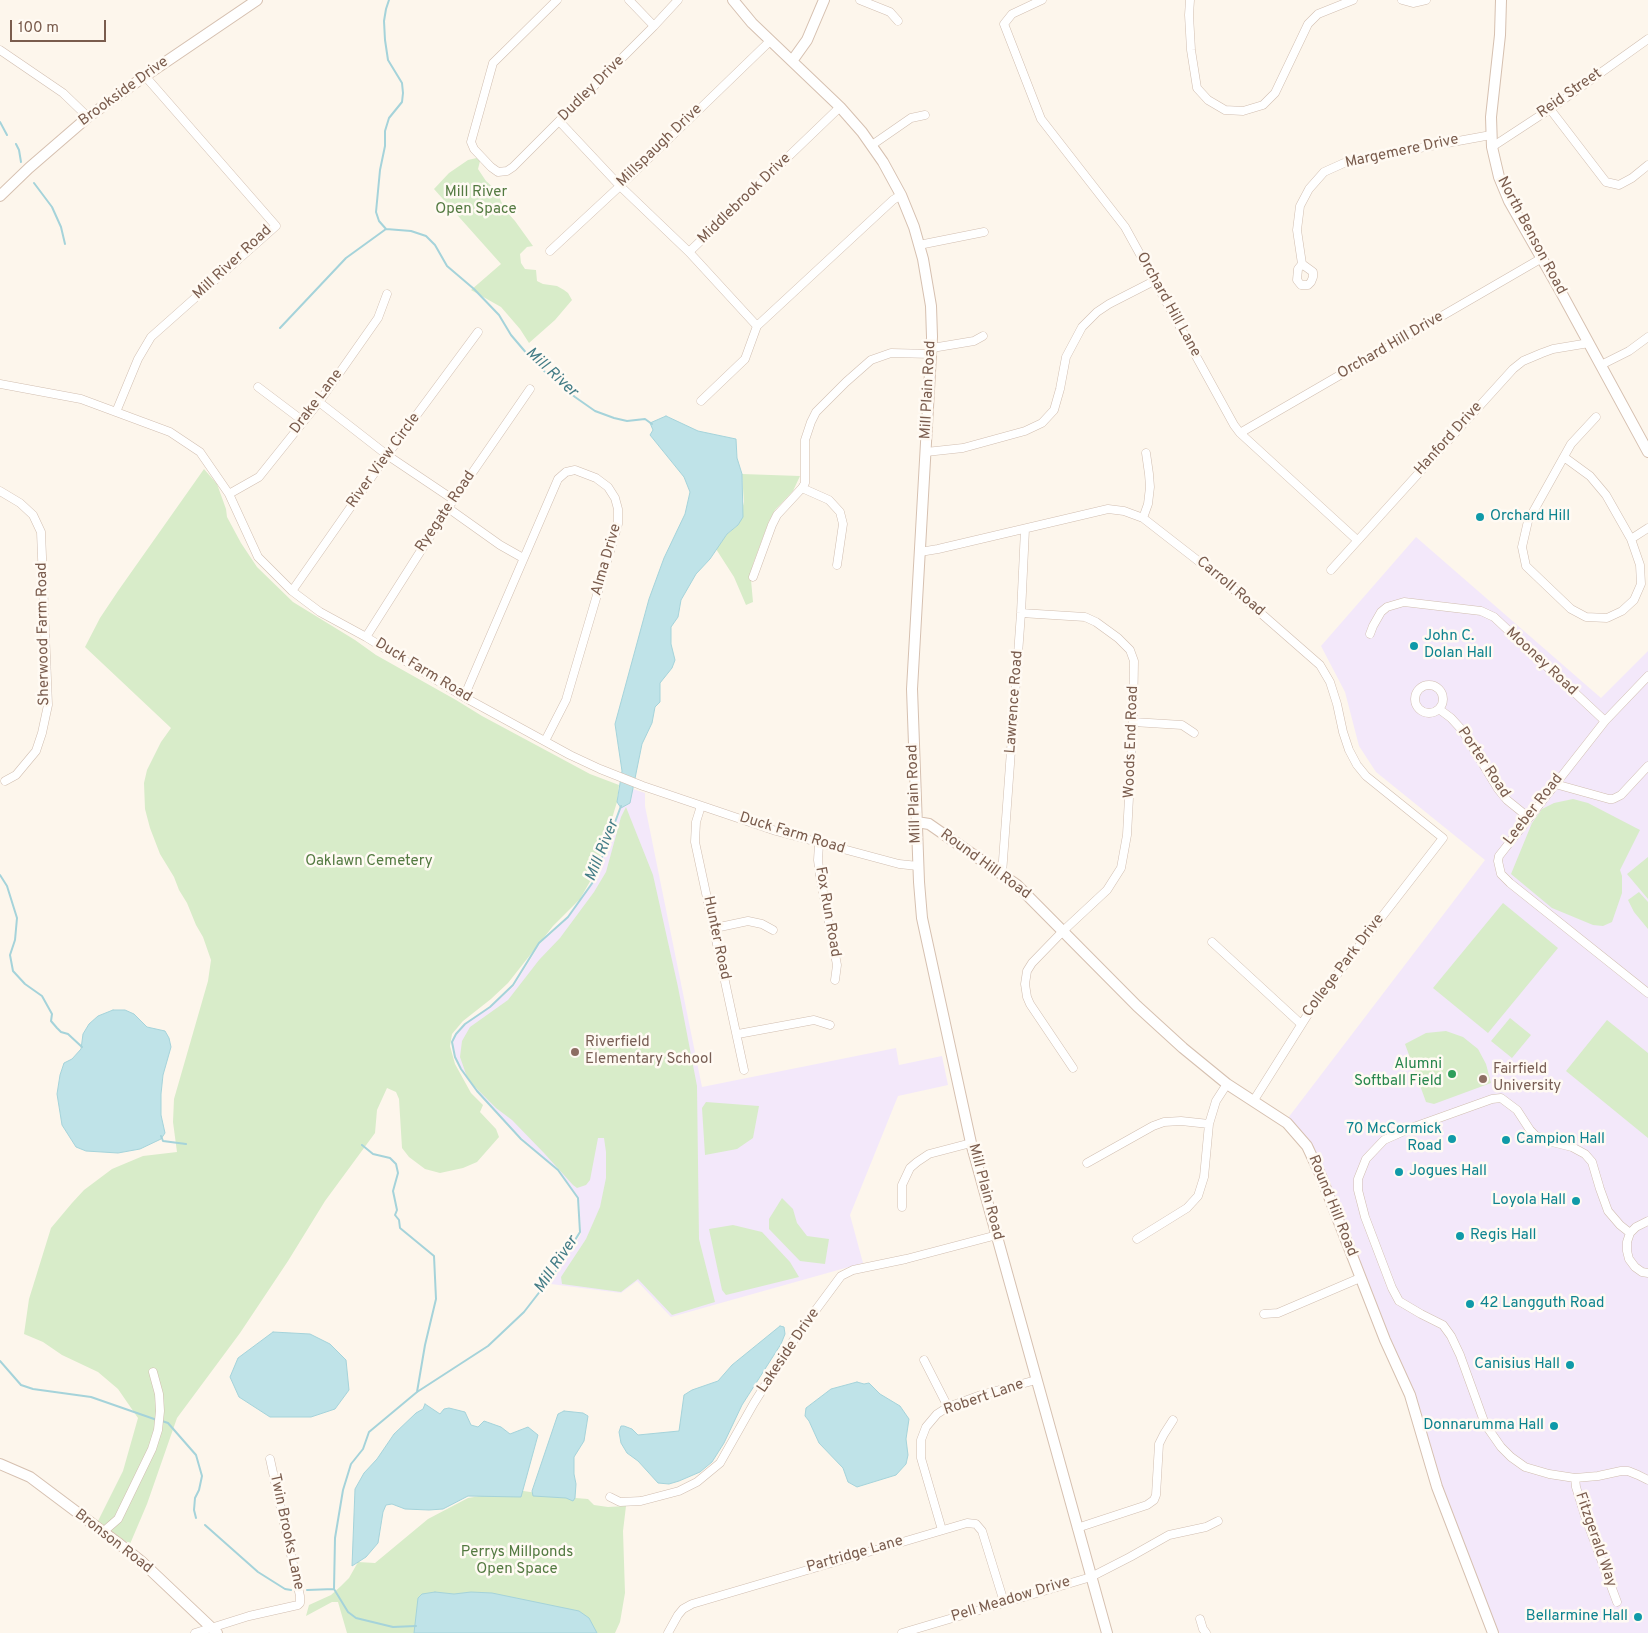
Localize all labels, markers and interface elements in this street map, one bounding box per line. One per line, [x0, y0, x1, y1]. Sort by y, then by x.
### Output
scale bar [12, 10, 109, 42]
text: 100 m [18, 19, 59, 38]
street label: Dudley Drive [555, 52, 629, 126]
street label: Brookside Drive [76, 53, 172, 131]
street label: Reid Street [1534, 65, 1606, 123]
street label: Millspaugh Drive [614, 101, 706, 191]
street label: Margemere Drive [1344, 131, 1460, 173]
street label: Middlebrook Drive [695, 150, 795, 248]
street label: North Benson Road [1492, 174, 1570, 298]
park label: Mill River Open Space [435, 184, 517, 219]
street label: Mill River Road [190, 222, 276, 304]
street label: Orchard Hill Lane [1132, 250, 1204, 360]
street label: Orchard Hill Drive [1335, 308, 1447, 384]
street label: Mill Plain Road [917, 340, 941, 440]
water label: Mill River [521, 344, 581, 402]
street label: Drake Lane [287, 366, 347, 438]
street label: Hanford Drive [1411, 399, 1487, 479]
street label: River View Circle [343, 410, 425, 512]
street label: Ryegate Road [412, 468, 480, 556]
place label: Orchard Hill [1490, 508, 1570, 526]
marker: Orchard Hill [1474, 511, 1486, 523]
street label: Alma Drive [588, 522, 626, 598]
street label: Carroll Road [1192, 553, 1268, 621]
street label: Sherwood Farm Road [34, 562, 54, 706]
street label: Mooney Road [1501, 624, 1581, 700]
place label: John C. Dolan Hall [1424, 628, 1492, 663]
street label: Duck Farm Road [371, 635, 475, 707]
marker: John C. Dolan Hall [1408, 640, 1420, 652]
street label: Lawrence Road [1002, 650, 1028, 754]
street label: Woods End Road [1121, 685, 1143, 799]
street label: Porter Road [1453, 724, 1513, 802]
street label: Mill Plain Road [904, 744, 926, 844]
street label: Leeber Road [1501, 771, 1567, 849]
street label: Duck Farm Road [737, 809, 847, 859]
water label: Mill River [582, 818, 624, 884]
street label: Round Hill Road [936, 826, 1034, 904]
park label: Oaklawn Cemetery [305, 853, 433, 871]
street label: Fox Run Road [810, 865, 844, 959]
street label: Hunter Road [698, 895, 734, 981]
street label: College Park Drive [1299, 911, 1389, 1021]
place label: Riverfield Elementary School [585, 1034, 712, 1069]
marker: Riverfield Elementary School [569, 1046, 581, 1058]
place label: Alumni Softball Field [1354, 1056, 1442, 1091]
place label: Fairfield University [1493, 1061, 1561, 1096]
marker: Alumni Softball Field [1446, 1068, 1458, 1080]
marker: Fairfield University [1477, 1073, 1489, 1085]
place label: 70 McCormick Road [1346, 1121, 1442, 1156]
place label: Campion Hall [1516, 1131, 1605, 1149]
marker: 70 McCormick Road [1446, 1133, 1458, 1145]
marker: Campion Hall [1500, 1134, 1512, 1146]
street label: Mill Plain Road [963, 1142, 1007, 1242]
street label: Round Hill Road [1304, 1153, 1360, 1259]
place label: Jogues Hall [1409, 1163, 1487, 1181]
marker: Jogues Hall [1393, 1166, 1405, 1178]
place label: Loyola Hall [1492, 1192, 1566, 1210]
marker: Loyola Hall [1570, 1195, 1582, 1207]
place label: Regis Hall [1470, 1227, 1537, 1245]
marker: Regis Hall [1454, 1230, 1466, 1242]
water label: Mill River [531, 1233, 583, 1297]
place label: 42 Langguth Road [1480, 1295, 1604, 1313]
marker: 42 Langguth Road [1464, 1298, 1476, 1310]
street label: Lakeside Drive [754, 1305, 824, 1397]
place label: Canisius Hall [1474, 1356, 1560, 1374]
marker: Canisius Hall [1564, 1359, 1576, 1371]
street label: Robert Lane [942, 1376, 1026, 1420]
place label: Donnarumma Hall [1423, 1417, 1544, 1435]
marker: Donnarumma Hall [1548, 1420, 1560, 1432]
street label: Twin Brooks Lane [265, 1472, 307, 1592]
street label: Fitzgerald Way [1570, 1490, 1620, 1590]
street label: Bronson Road [70, 1506, 156, 1578]
street label: Partridge Lane [805, 1533, 905, 1577]
park label: Perrys Millponds Open Space [461, 1544, 573, 1579]
street label: Pell Meadow Drive [949, 1573, 1073, 1627]
place label: Bellarmine Hall [1526, 1608, 1628, 1626]
marker: Bellarmine Hall [1632, 1611, 1644, 1623]

